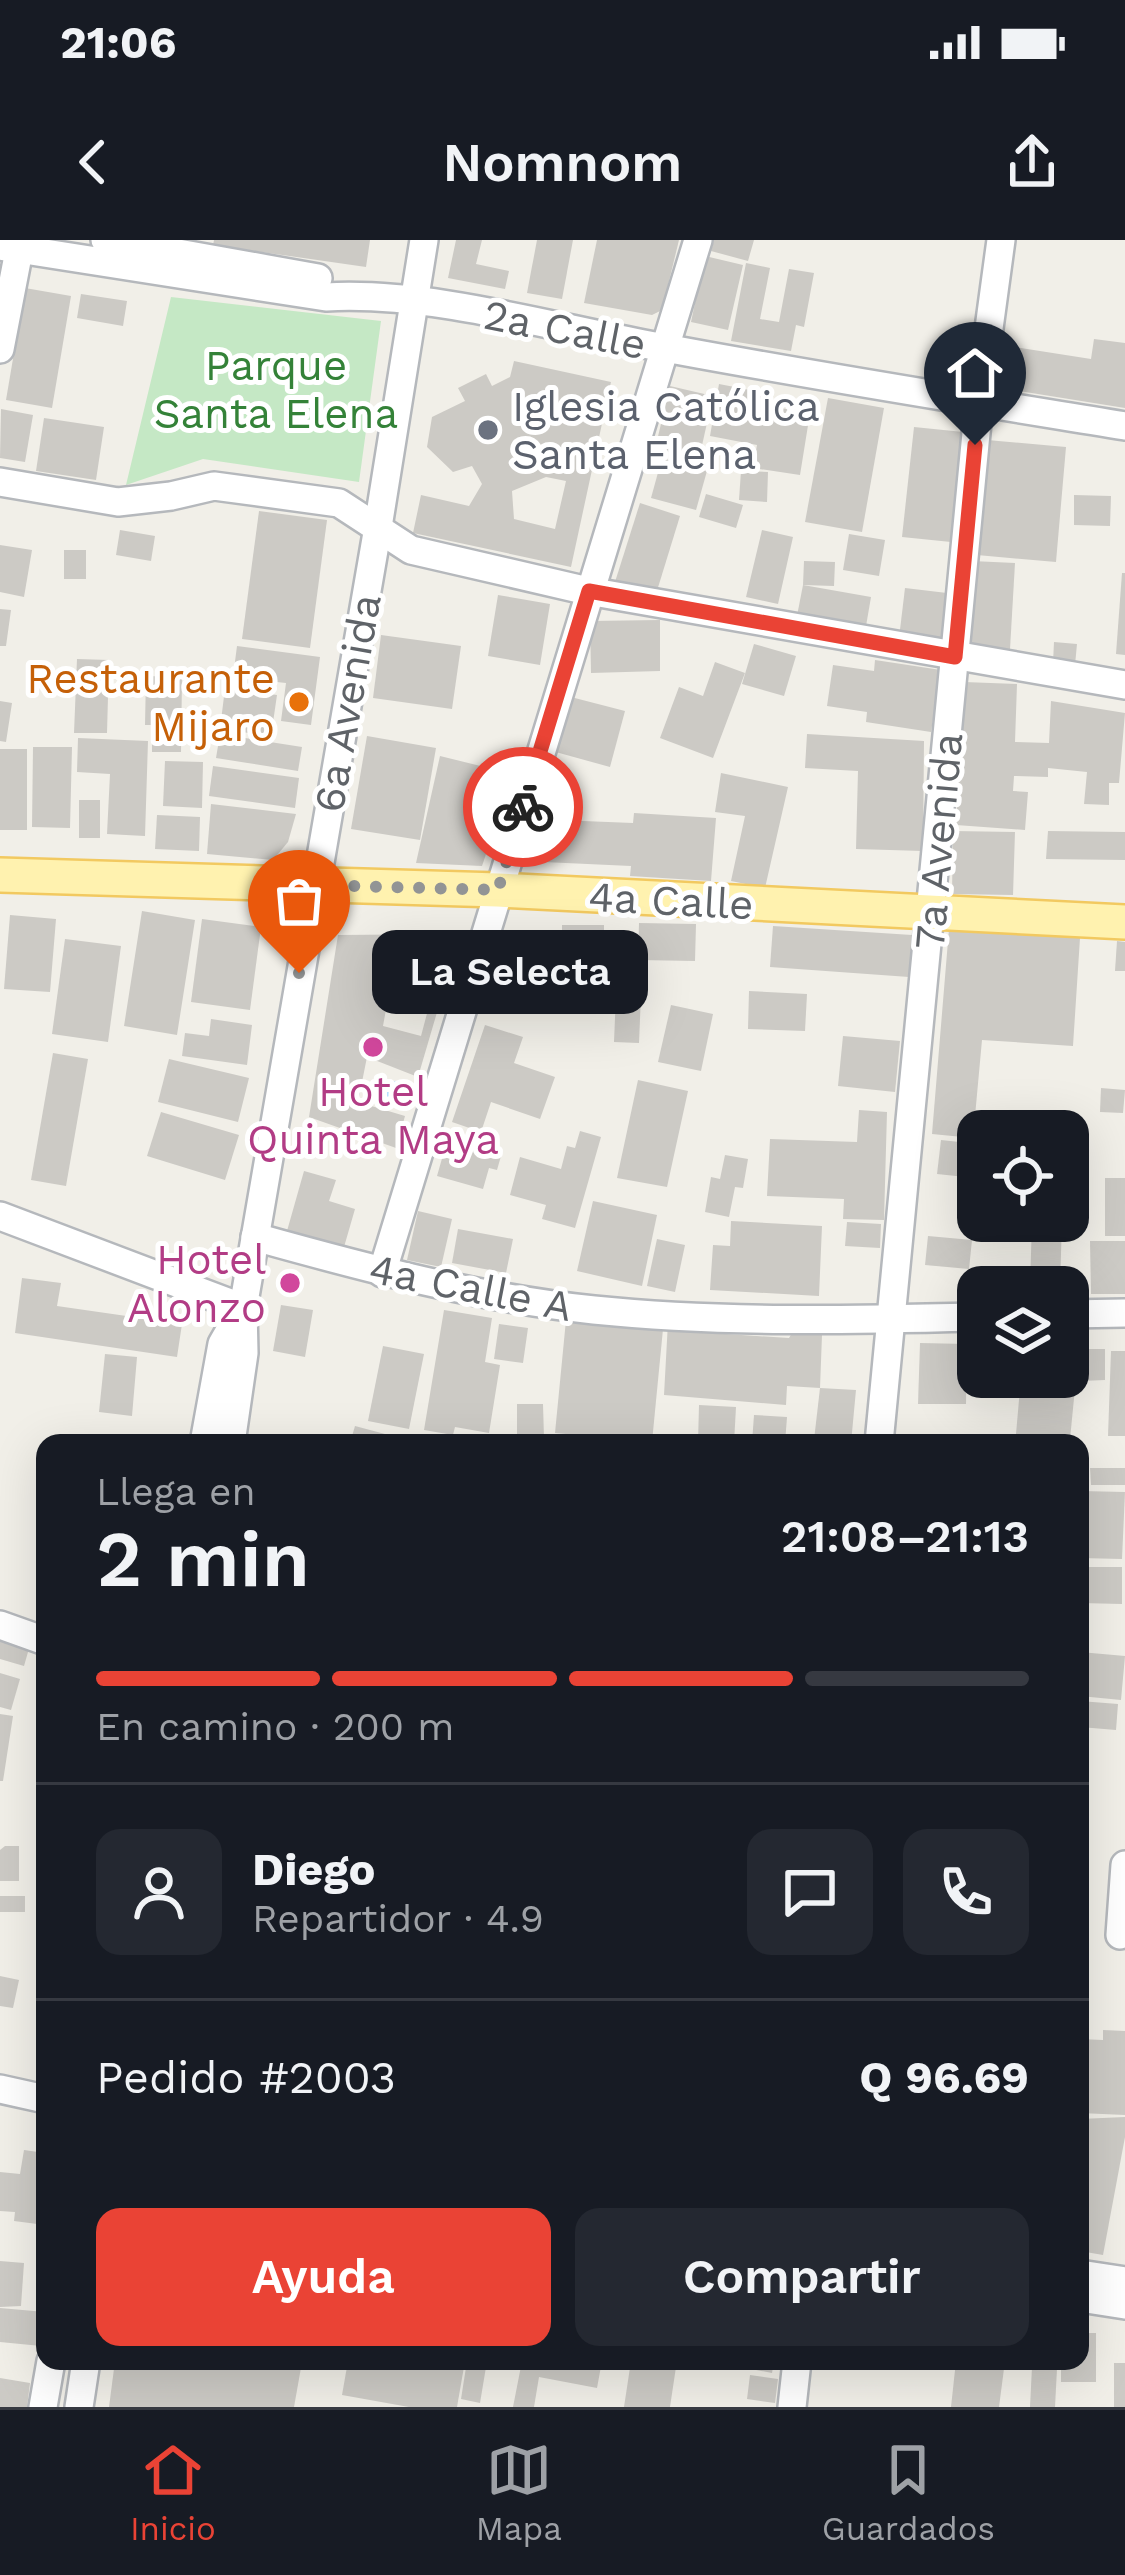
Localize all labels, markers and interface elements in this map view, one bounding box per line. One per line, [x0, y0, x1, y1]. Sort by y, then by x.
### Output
text: 21:06 [60, 16, 177, 69]
icon: back [60, 129, 126, 195]
icon: share [999, 129, 1065, 195]
text: Nomnom [443, 131, 682, 194]
street label: 2a Calle [480, 290, 650, 369]
pin [924, 322, 1026, 445]
icon: home [942, 340, 1008, 406]
park label: Parque Santa Elena [154, 341, 398, 438]
place label: Iglesia Católica Santa Elena [512, 382, 820, 479]
marker: Iglesia Católica Santa Elena [475, 417, 501, 443]
street label: 6a Avenida [304, 590, 391, 816]
place label: Restaurante Mijaro [26, 654, 275, 751]
marker: Restaurante Mijaro [286, 689, 312, 715]
street label: 7a Avenida [905, 731, 972, 951]
courier [463, 747, 583, 867]
icon: bike [490, 774, 556, 840]
pin [248, 850, 350, 973]
icon: bag [266, 868, 332, 934]
street label: 4a Calle [587, 872, 755, 929]
callout: La Selecta [371, 931, 647, 1015]
text: La Selecta [409, 949, 611, 994]
marker: Hotel Quinta Maya [360, 1034, 386, 1060]
place label: Hotel Quinta Maya [247, 1067, 499, 1164]
map controls [957, 1110, 1089, 1398]
button: locate [957, 1110, 1089, 1242]
place label: Hotel Alonzo [127, 1235, 266, 1332]
street label: 4a Calle A [365, 1244, 577, 1331]
button: layers [957, 1266, 1089, 1398]
marker: Hotel Alonzo [277, 1270, 303, 1296]
text: Llega en [96, 1469, 256, 1514]
text: 21:08–21:13 [781, 1510, 1029, 1563]
text: 2 min [96, 1513, 310, 1605]
text: En camino · 200 m [96, 1704, 454, 1749]
button: person [96, 1829, 222, 1955]
button: chat [747, 1829, 873, 1955]
button: phone [903, 1829, 1029, 1955]
text: Diego [252, 1843, 376, 1896]
text: Repartidor · 4.9 [252, 1896, 544, 1941]
text: Pedido #2003 [96, 2051, 396, 2104]
text: Q 96.69 [859, 2051, 1029, 2104]
button: Ayuda [96, 2208, 551, 2346]
button: Compartir [575, 2208, 1029, 2346]
tab: Inicio [130, 2437, 216, 2548]
tab: Mapa [476, 2437, 562, 2548]
tab: Guardados [822, 2437, 995, 2548]

